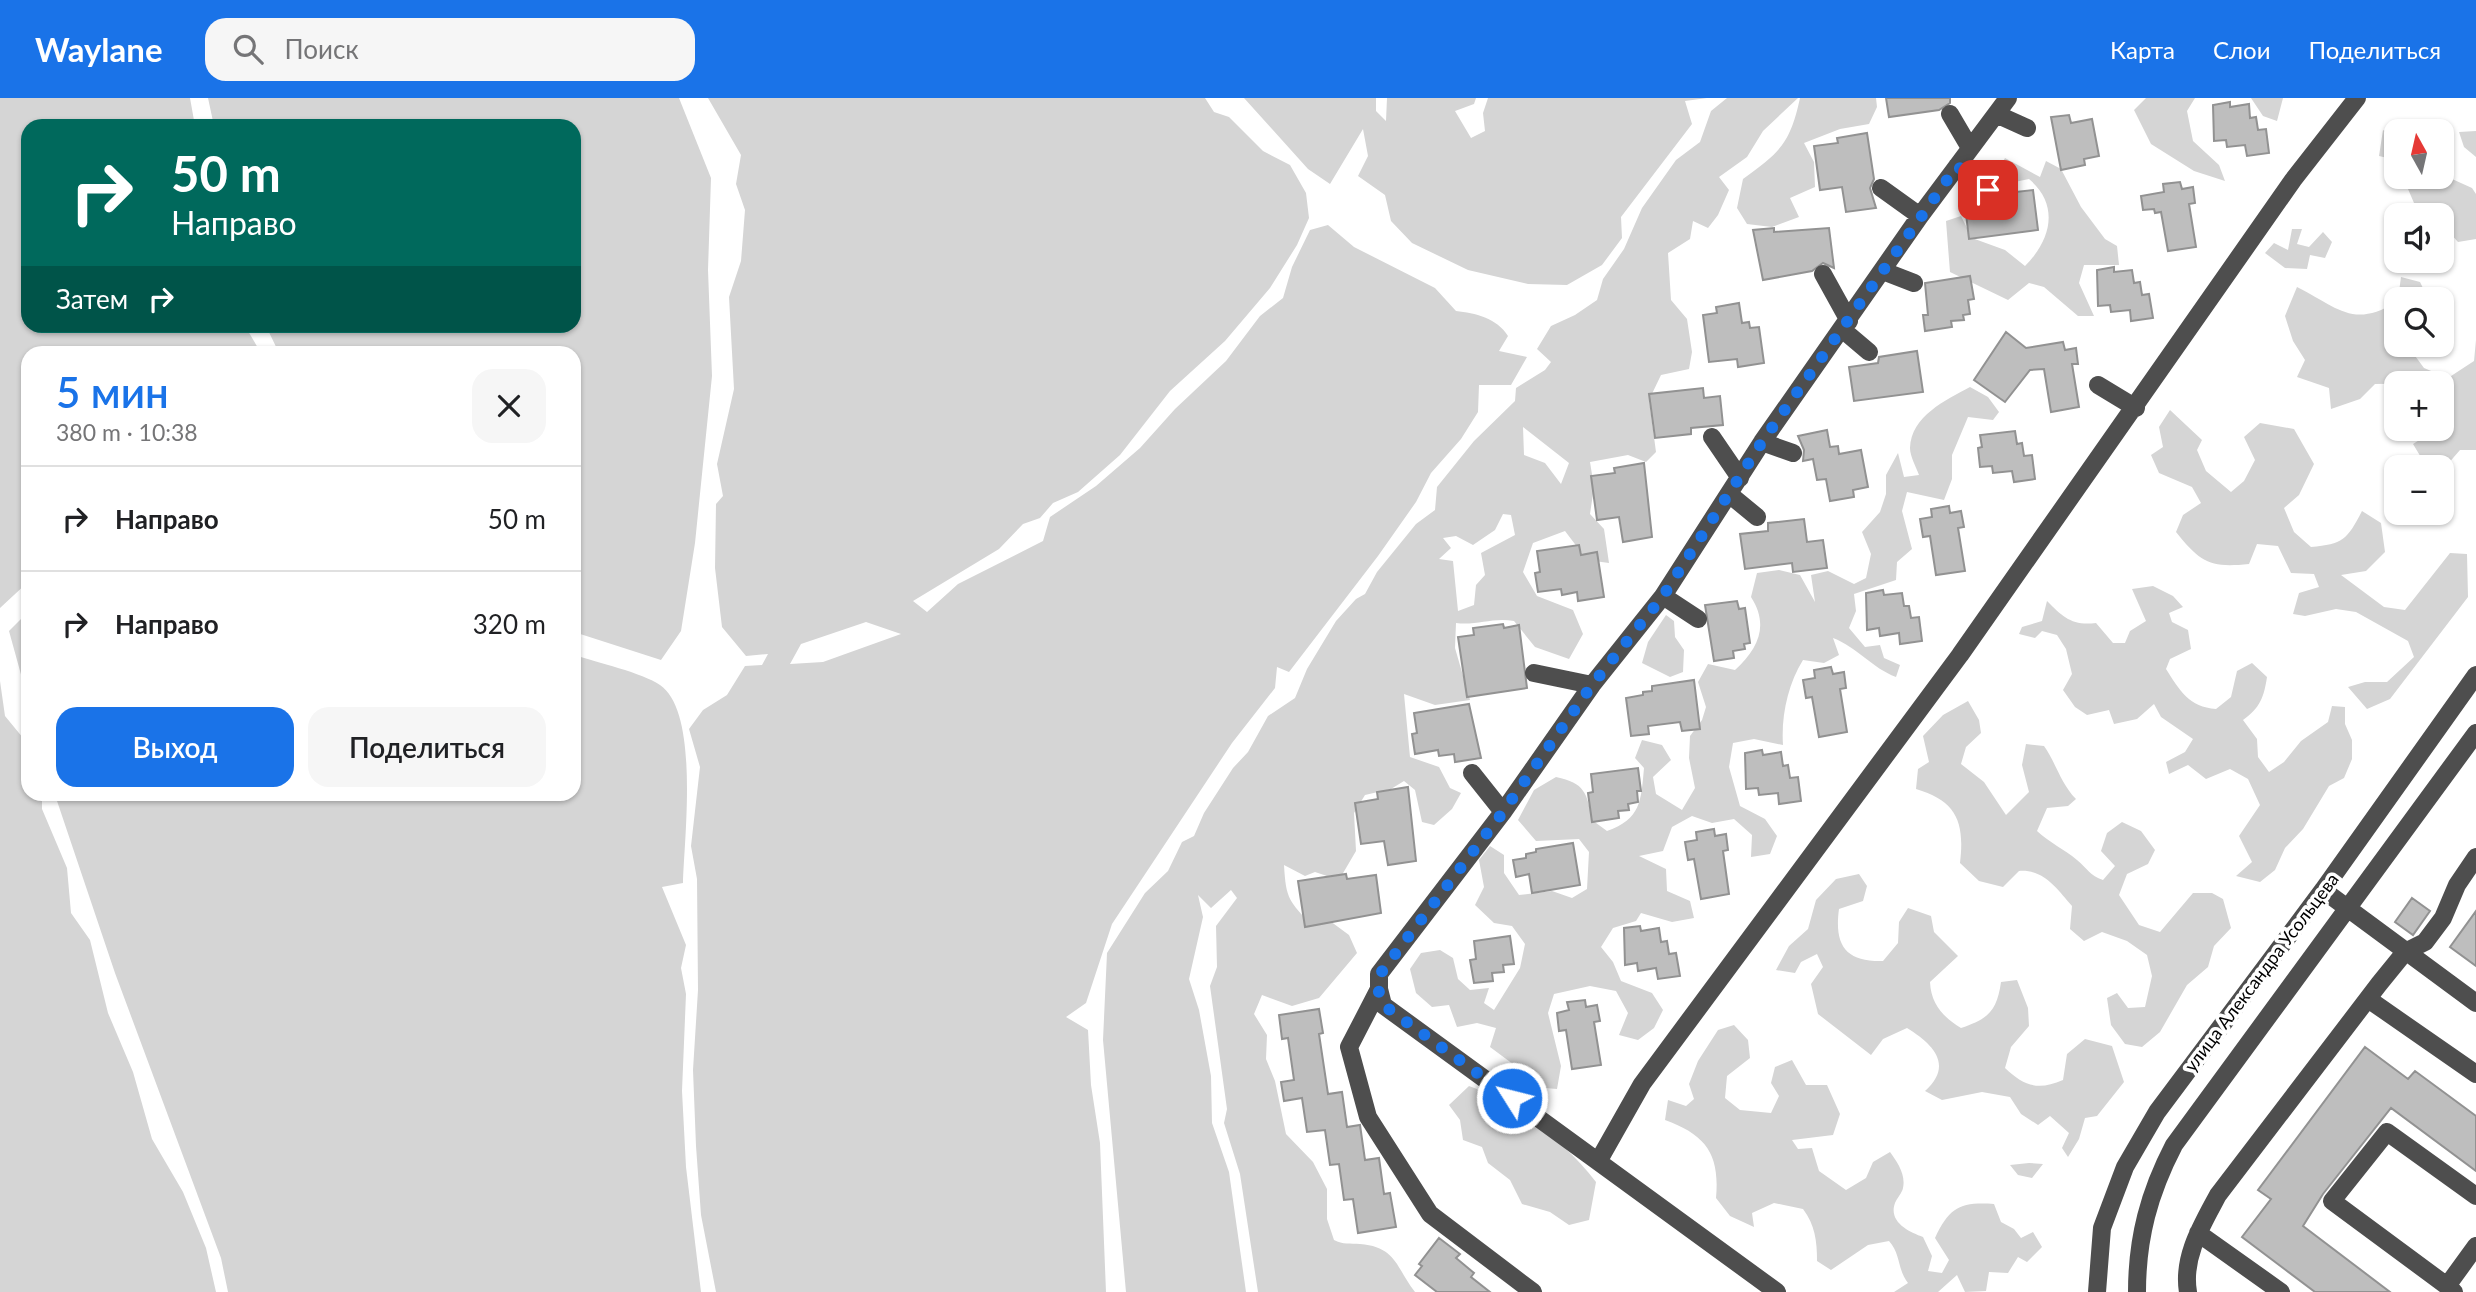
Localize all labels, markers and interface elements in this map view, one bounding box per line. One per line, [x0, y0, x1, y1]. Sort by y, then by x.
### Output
search box [205, 18, 695, 81]
text: Waylane [35, 29, 163, 69]
icon: search [229, 30, 267, 68]
text: Поиск [285, 33, 359, 65]
text: Карта [2110, 35, 2175, 64]
text: Слои [2213, 35, 2270, 64]
text: Поделиться [2308, 35, 2441, 64]
north arrow [2384, 119, 2454, 189]
map controls [2384, 119, 2454, 525]
text: 50 m [171, 144, 281, 202]
icon: right [56, 147, 147, 238]
pin [1958, 160, 2018, 220]
icon: arrive [1969, 171, 2007, 209]
text: Направо [171, 203, 297, 242]
button: sound [2384, 203, 2454, 273]
icon: right [142, 280, 180, 318]
text: Затем [56, 283, 128, 315]
button: search [2384, 287, 2454, 357]
text: 5 мин [56, 367, 169, 417]
button: close [472, 369, 546, 443]
button: + [2384, 371, 2454, 441]
text: 380 m · 10:38 [56, 418, 198, 446]
button: − [2384, 455, 2454, 525]
icon: right [56, 500, 94, 538]
text: Направо [115, 503, 219, 535]
text: 50 m [488, 503, 546, 535]
icon: right [56, 605, 94, 643]
text: Направо [115, 608, 219, 640]
text: 320 m [473, 608, 546, 640]
button: Выход [56, 707, 294, 787]
button: Поделиться [308, 707, 546, 787]
street label: улица Александра Усольцева [2179, 868, 2343, 1076]
position arrow [1475, 1061, 1549, 1135]

